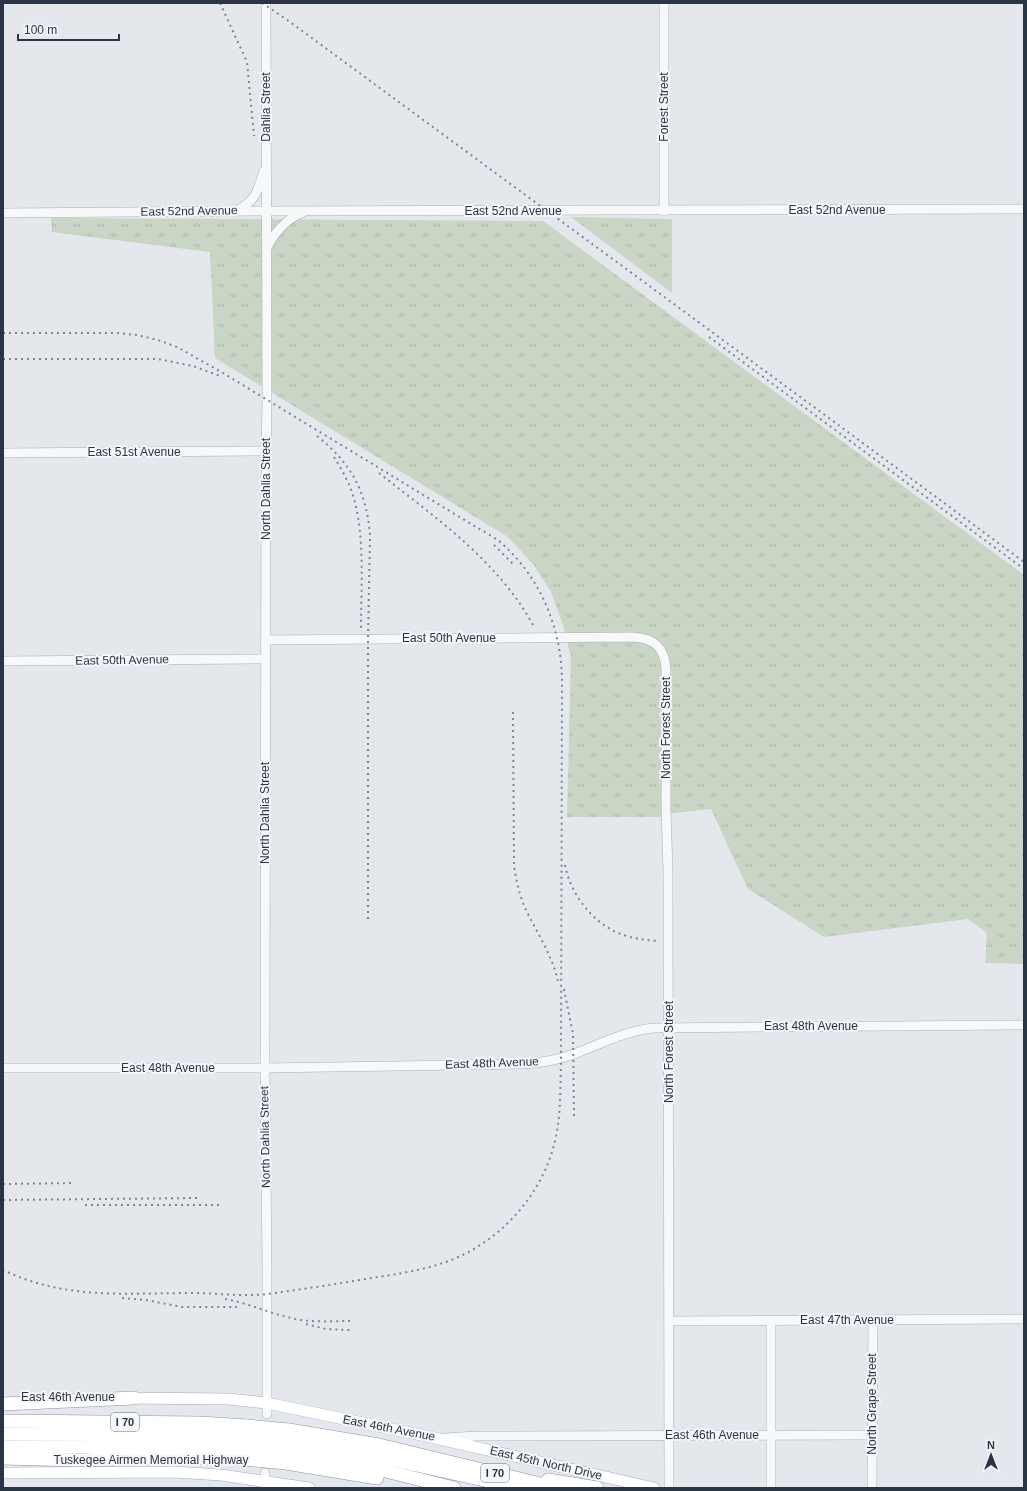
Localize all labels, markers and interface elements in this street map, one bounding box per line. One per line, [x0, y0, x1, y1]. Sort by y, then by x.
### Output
scale bar [18, 16, 119, 42]
text: 100 m [24, 23, 57, 37]
street label: Dahlia Street [259, 72, 273, 142]
street label: Forest Street [657, 72, 671, 142]
street label: East 52nd Avenue [140, 203, 238, 219]
street label: East 52nd Avenue [788, 203, 886, 217]
street label: East 52nd Avenue [464, 204, 562, 218]
street label: North Dahlia Street [259, 437, 273, 540]
street label: East 51st Avenue [87, 445, 181, 459]
street label: East 50th Avenue [402, 631, 496, 645]
street label: East 50th Avenue [75, 652, 169, 668]
street label: North Forest Street [659, 676, 673, 779]
street label: North Dahlia Street [258, 761, 272, 864]
street label: North Forest Street [662, 1000, 676, 1103]
street label: East 48th Avenue [764, 1019, 858, 1033]
street label: East 48th Avenue [445, 1054, 539, 1072]
street label: East 48th Avenue [121, 1061, 215, 1075]
street label: North Dahlia Street [257, 1085, 273, 1188]
street label: East 47th Avenue [800, 1313, 894, 1327]
street label: North Grape Street [865, 1353, 879, 1455]
street label: East 46th Avenue [21, 1390, 115, 1404]
street label: East 46th Avenue [342, 1412, 437, 1444]
road number: I 70 [111, 1413, 139, 1431]
street label: East 46th Avenue [665, 1428, 759, 1442]
north arrow [971, 1435, 1011, 1475]
text: N [987, 1439, 995, 1451]
street label: East 45th North Drive [489, 1443, 604, 1483]
street label: Tuskegee Airmen Memorial Highway [54, 1453, 248, 1467]
road number: I 70 [481, 1464, 509, 1482]

